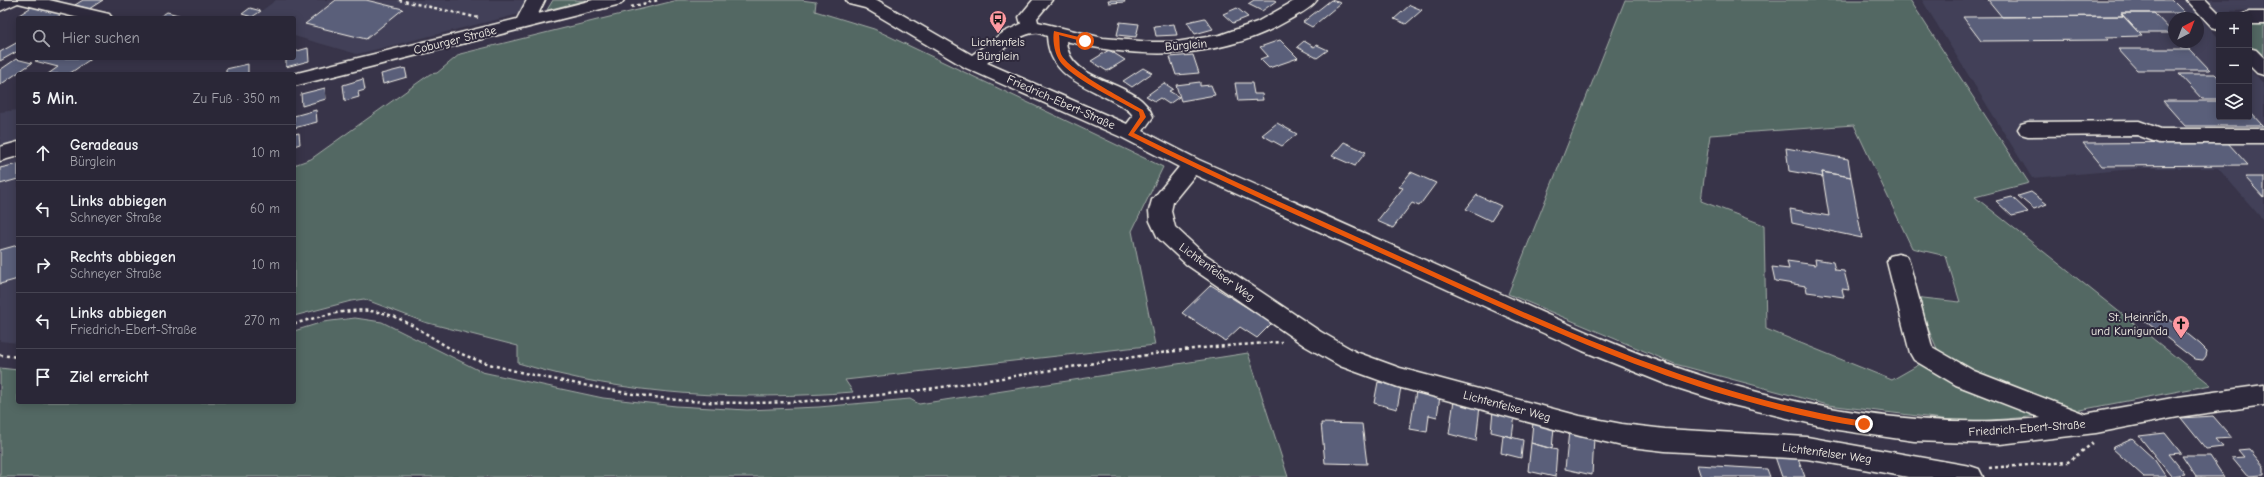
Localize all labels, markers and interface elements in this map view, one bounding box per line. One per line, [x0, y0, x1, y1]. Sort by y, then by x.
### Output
bus stop icon: Lichtenfels Bürglein [988, 9, 1008, 34]
north arrow [2168, 12, 2204, 48]
map controls [2216, 12, 2252, 120]
button: + [2216, 12, 2252, 48]
search box [16, 16, 296, 60]
street label: Coburger Straße [412, 23, 498, 57]
icon: search [30, 27, 52, 49]
text: Hier suchen [62, 29, 140, 47]
route start [1076, 32, 1094, 50]
place label: Lichtenfels Bürglein [971, 35, 1025, 63]
street label: Bürglein [1164, 36, 1208, 54]
button: − [2216, 48, 2252, 84]
street label: Friedrich-Ebert-Straße [1005, 72, 1117, 132]
button: layers [2216, 84, 2252, 120]
text: 5 Min. [32, 89, 77, 108]
text: Zu Fuß · 350 m [193, 91, 280, 106]
text: Geradeaus [70, 136, 138, 154]
icon: ahead [32, 142, 54, 164]
text: 10 m [252, 145, 280, 160]
text: Bürglein [70, 154, 116, 169]
text: Links abbiegen [70, 192, 167, 210]
icon: left [32, 198, 54, 220]
text: 60 m [250, 201, 280, 216]
text: Schneyer Straße [70, 210, 162, 225]
street label: Lichtenfelser Weg [1176, 240, 1258, 304]
text: Rechts abbiegen [70, 248, 176, 266]
icon: right [32, 254, 54, 276]
text: 10 m [252, 257, 280, 272]
text: Schneyer Straße [70, 266, 162, 281]
text: Links abbiegen [70, 304, 167, 322]
icon: left [32, 310, 54, 332]
place label: St. Heinrich und Kunigunda [2091, 310, 2168, 338]
text: 270 m [244, 313, 280, 328]
church icon: St. Heinrich und Kunigunda [2171, 314, 2191, 339]
text: Friedrich-Ebert-Straße [70, 322, 197, 337]
icon: arrive [32, 366, 54, 388]
text: Ziel erreicht [70, 368, 148, 386]
street label: Lichtenfelser Weg [1462, 388, 1552, 424]
route end [1855, 415, 1873, 433]
street label: Friedrich-Ebert-Straße [1968, 417, 2086, 439]
street label: Lichtenfelser Weg [1781, 440, 1873, 466]

